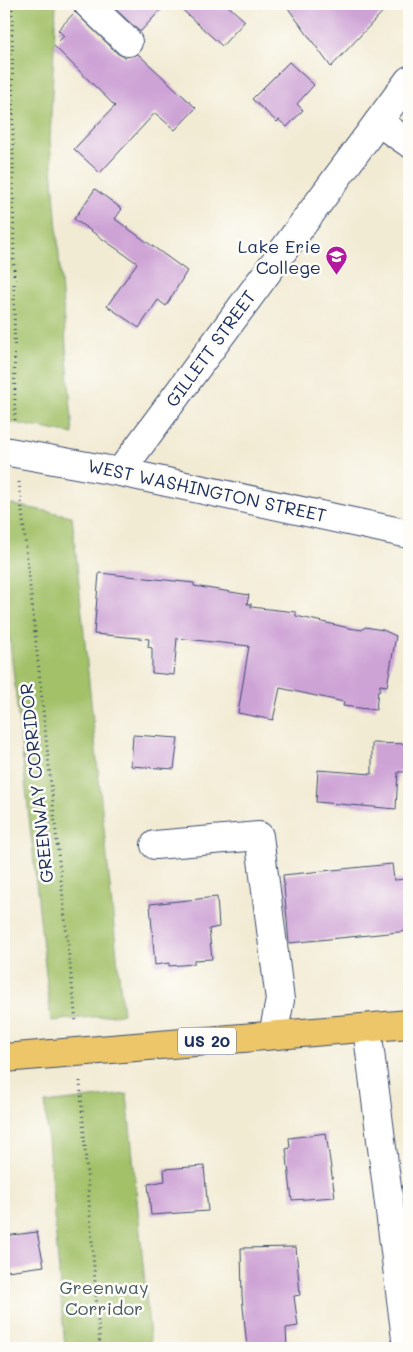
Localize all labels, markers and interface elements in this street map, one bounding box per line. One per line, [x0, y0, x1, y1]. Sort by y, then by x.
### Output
place label: Lake Erie College [238, 234, 321, 279]
school or university icon: Lake Erie College [325, 245, 349, 276]
street label: GILLETT STREET [160, 285, 261, 412]
street label: WEST WASHINGTON STREET [86, 453, 329, 527]
street label: GREENWAY CORRIDOR [14, 682, 58, 884]
road number: US 20 [178, 1028, 236, 1054]
park label: Greenway Corridor [59, 1275, 149, 1320]

